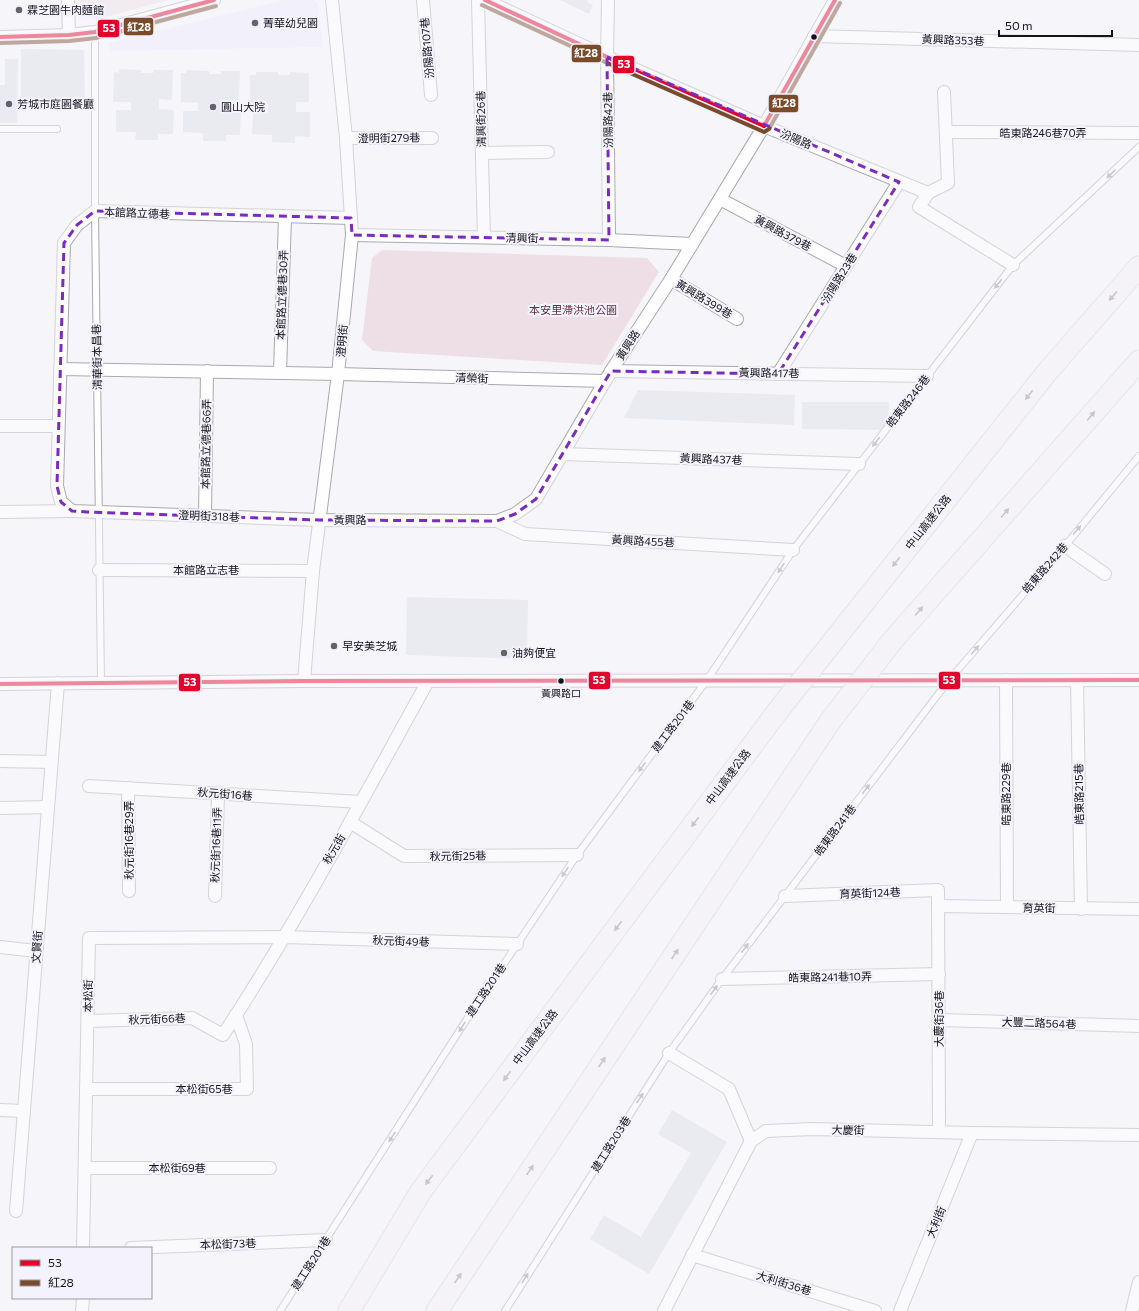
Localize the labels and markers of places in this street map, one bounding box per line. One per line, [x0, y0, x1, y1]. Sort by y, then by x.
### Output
place label: 霖芝園牛肉麵館 [27, 3, 104, 16]
marker: 霖芝園牛肉麵館 [14, 5, 24, 15]
place label: 菁華幼兒園 [263, 16, 318, 29]
marker: 菁華幼兒園 [250, 18, 260, 28]
unlabelled marker [809, 32, 819, 42]
place label: 芳城市庭園餐廳 [17, 97, 94, 110]
marker: 芳城市庭園餐廳 [4, 99, 14, 109]
place label: 圓山大院 [221, 100, 265, 113]
marker: 圓山大院 [208, 102, 218, 112]
place label: 早安美芝城 [342, 639, 397, 652]
marker: 早安美芝城 [329, 641, 339, 651]
place label: 油夠便宜 [512, 646, 556, 659]
marker: 油夠便宜 [499, 648, 509, 658]
marker: 黃興路口 [556, 676, 566, 686]
place label: 黃興路口 [541, 687, 581, 699]

